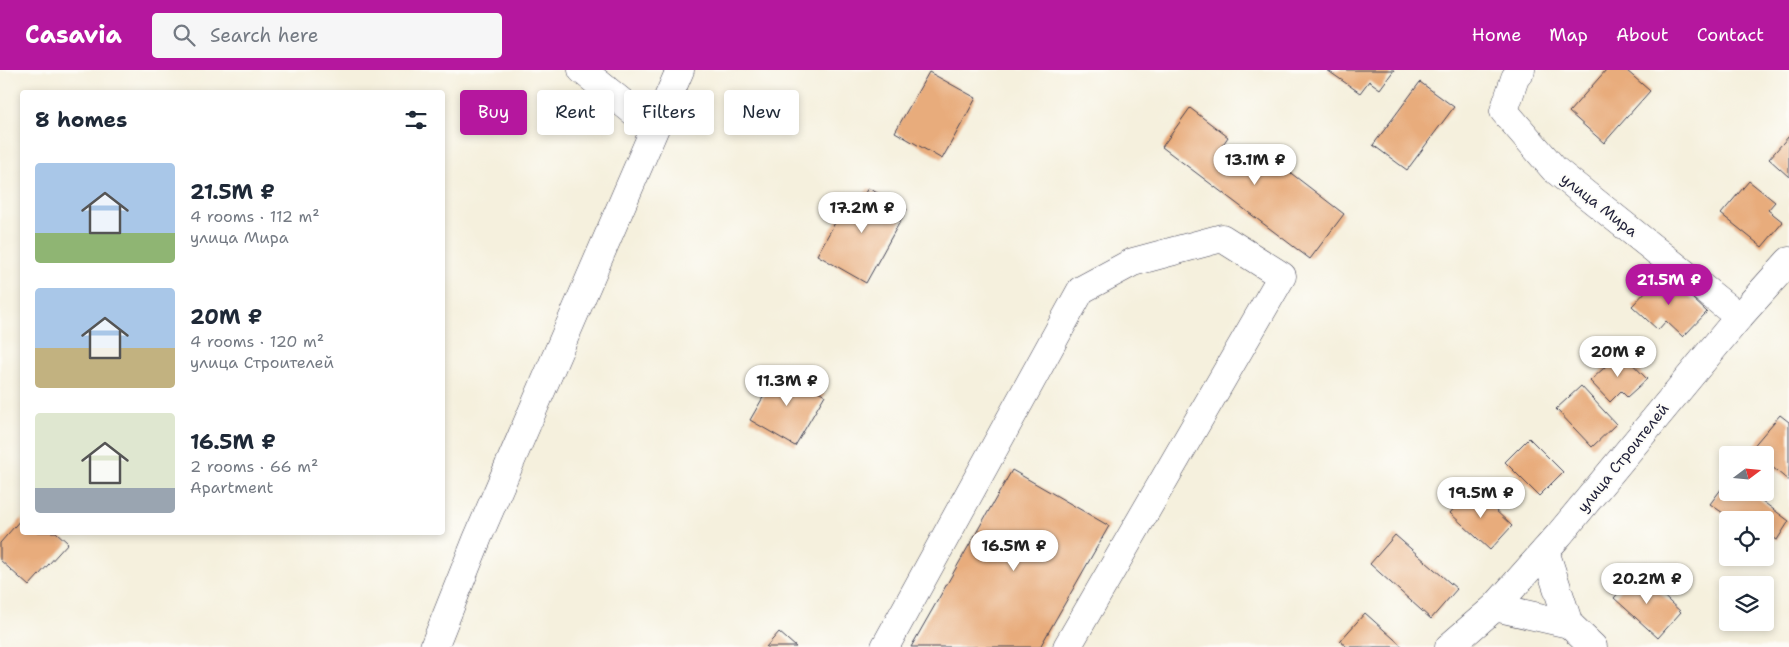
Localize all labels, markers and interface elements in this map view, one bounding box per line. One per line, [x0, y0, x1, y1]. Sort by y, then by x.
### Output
search box [152, 13, 502, 58]
text: Casavia [25, 19, 122, 51]
icon: search [170, 21, 198, 49]
text: Search here [210, 23, 318, 48]
text: Home [1472, 23, 1521, 47]
text: Map [1549, 23, 1588, 47]
text: About [1616, 23, 1669, 47]
text: Contact [1697, 23, 1764, 47]
chip: Buy [460, 90, 527, 135]
chip: Rent [537, 90, 614, 135]
chip: Filters [624, 90, 714, 135]
chip: New [724, 90, 799, 135]
text: 8 homes [35, 106, 127, 134]
icon: filters [402, 106, 430, 134]
pin: 13.1M ₽ [1209, 144, 1301, 186]
text: 13.1M ₽ [1224, 149, 1286, 170]
street label: улица Мира [1556, 169, 1642, 242]
text: 21.5M ₽ [190, 178, 275, 206]
icon: home [75, 183, 135, 243]
pin: 17.2M ₽ [816, 191, 908, 234]
text: 17.2M ₽ [829, 197, 895, 218]
text: 4 rooms · 112 m² [190, 206, 320, 227]
text: улица Мира [190, 227, 289, 248]
pin: 21.5M ₽ [1623, 264, 1715, 306]
text: 21.5M ₽ [1637, 269, 1701, 290]
text: 20M ₽ [190, 303, 262, 331]
icon: home [75, 308, 135, 368]
text: 4 rooms · 120 m² [190, 331, 324, 352]
pin: 20M ₽ [1583, 336, 1653, 378]
text: 20M ₽ [1590, 341, 1646, 362]
text: улица Строителей [190, 352, 334, 373]
pin: 11.3M ₽ [741, 364, 833, 407]
text: 11.3M ₽ [756, 370, 818, 391]
street label: улица Строителей [1573, 399, 1673, 517]
text: 16.5M ₽ [190, 428, 276, 456]
icon: home [75, 433, 135, 493]
north arrow [1719, 446, 1774, 501]
map controls [1719, 446, 1774, 631]
text: 2 rooms · 66 m² [190, 456, 318, 477]
pin: 19.5M ₽ [1435, 476, 1527, 519]
text: Apartment [190, 477, 273, 498]
text: 19.5M ₽ [1448, 482, 1514, 503]
button: locate [1719, 511, 1774, 566]
pin: 16.5M ₽ [968, 530, 1060, 572]
text: 16.5M ₽ [981, 535, 1047, 556]
pin: 20.2M ₽ [1601, 562, 1693, 605]
text: 20.2M ₽ [1612, 568, 1682, 589]
button: layers [1719, 576, 1774, 631]

